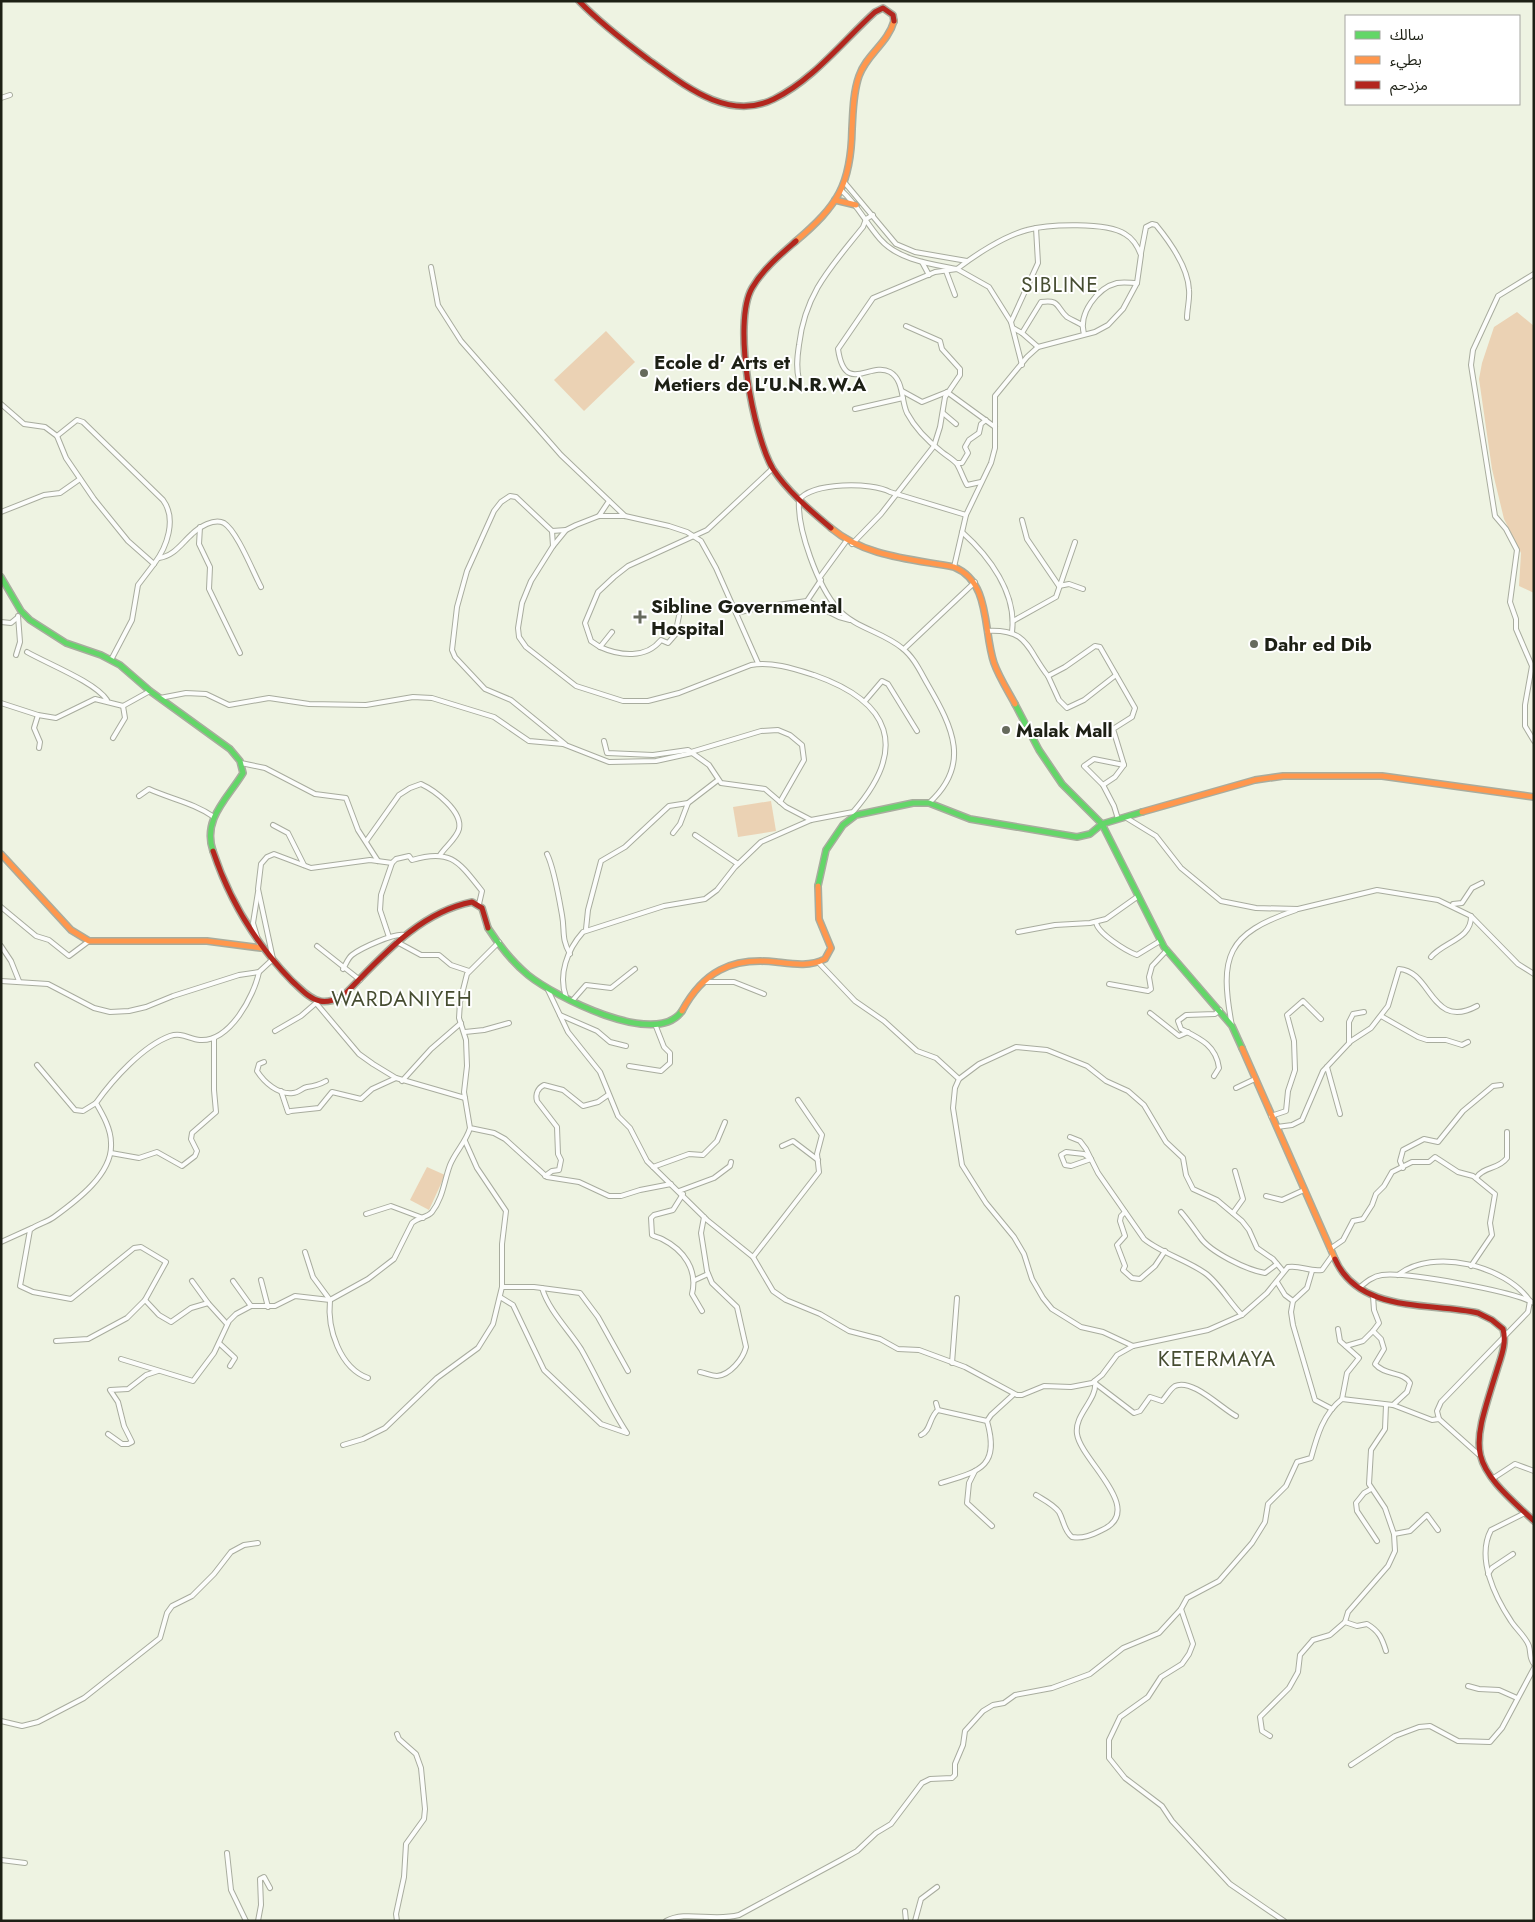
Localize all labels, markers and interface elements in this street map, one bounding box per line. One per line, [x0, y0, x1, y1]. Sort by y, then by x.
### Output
legend [1345, 15, 1520, 105]
text: سالك [1390, 24, 1424, 46]
text: بطيء [1390, 49, 1422, 71]
text: مزدحم [1390, 74, 1428, 96]
district label: SIBLINE [1021, 270, 1099, 300]
place label: Ecole d' Arts et Metiers de L'U.N.R.W.A [654, 349, 866, 398]
marker: Ecole d' Arts et Metiers de L'U.N.R.W.A [638, 367, 650, 379]
place label: Sibline Governmental Hospital [651, 593, 842, 642]
marker: Sibline Governmental Hospital [633, 610, 647, 624]
place label: Dahr ed Dib [1264, 631, 1372, 658]
marker: Dahr ed Dib [1248, 638, 1260, 650]
place label: Malak Mall [1016, 717, 1113, 744]
marker: Malak Mall [1000, 724, 1012, 736]
district label: WARDANIYEH [331, 984, 473, 1014]
district label: KETERMAYA [1158, 1344, 1276, 1374]

